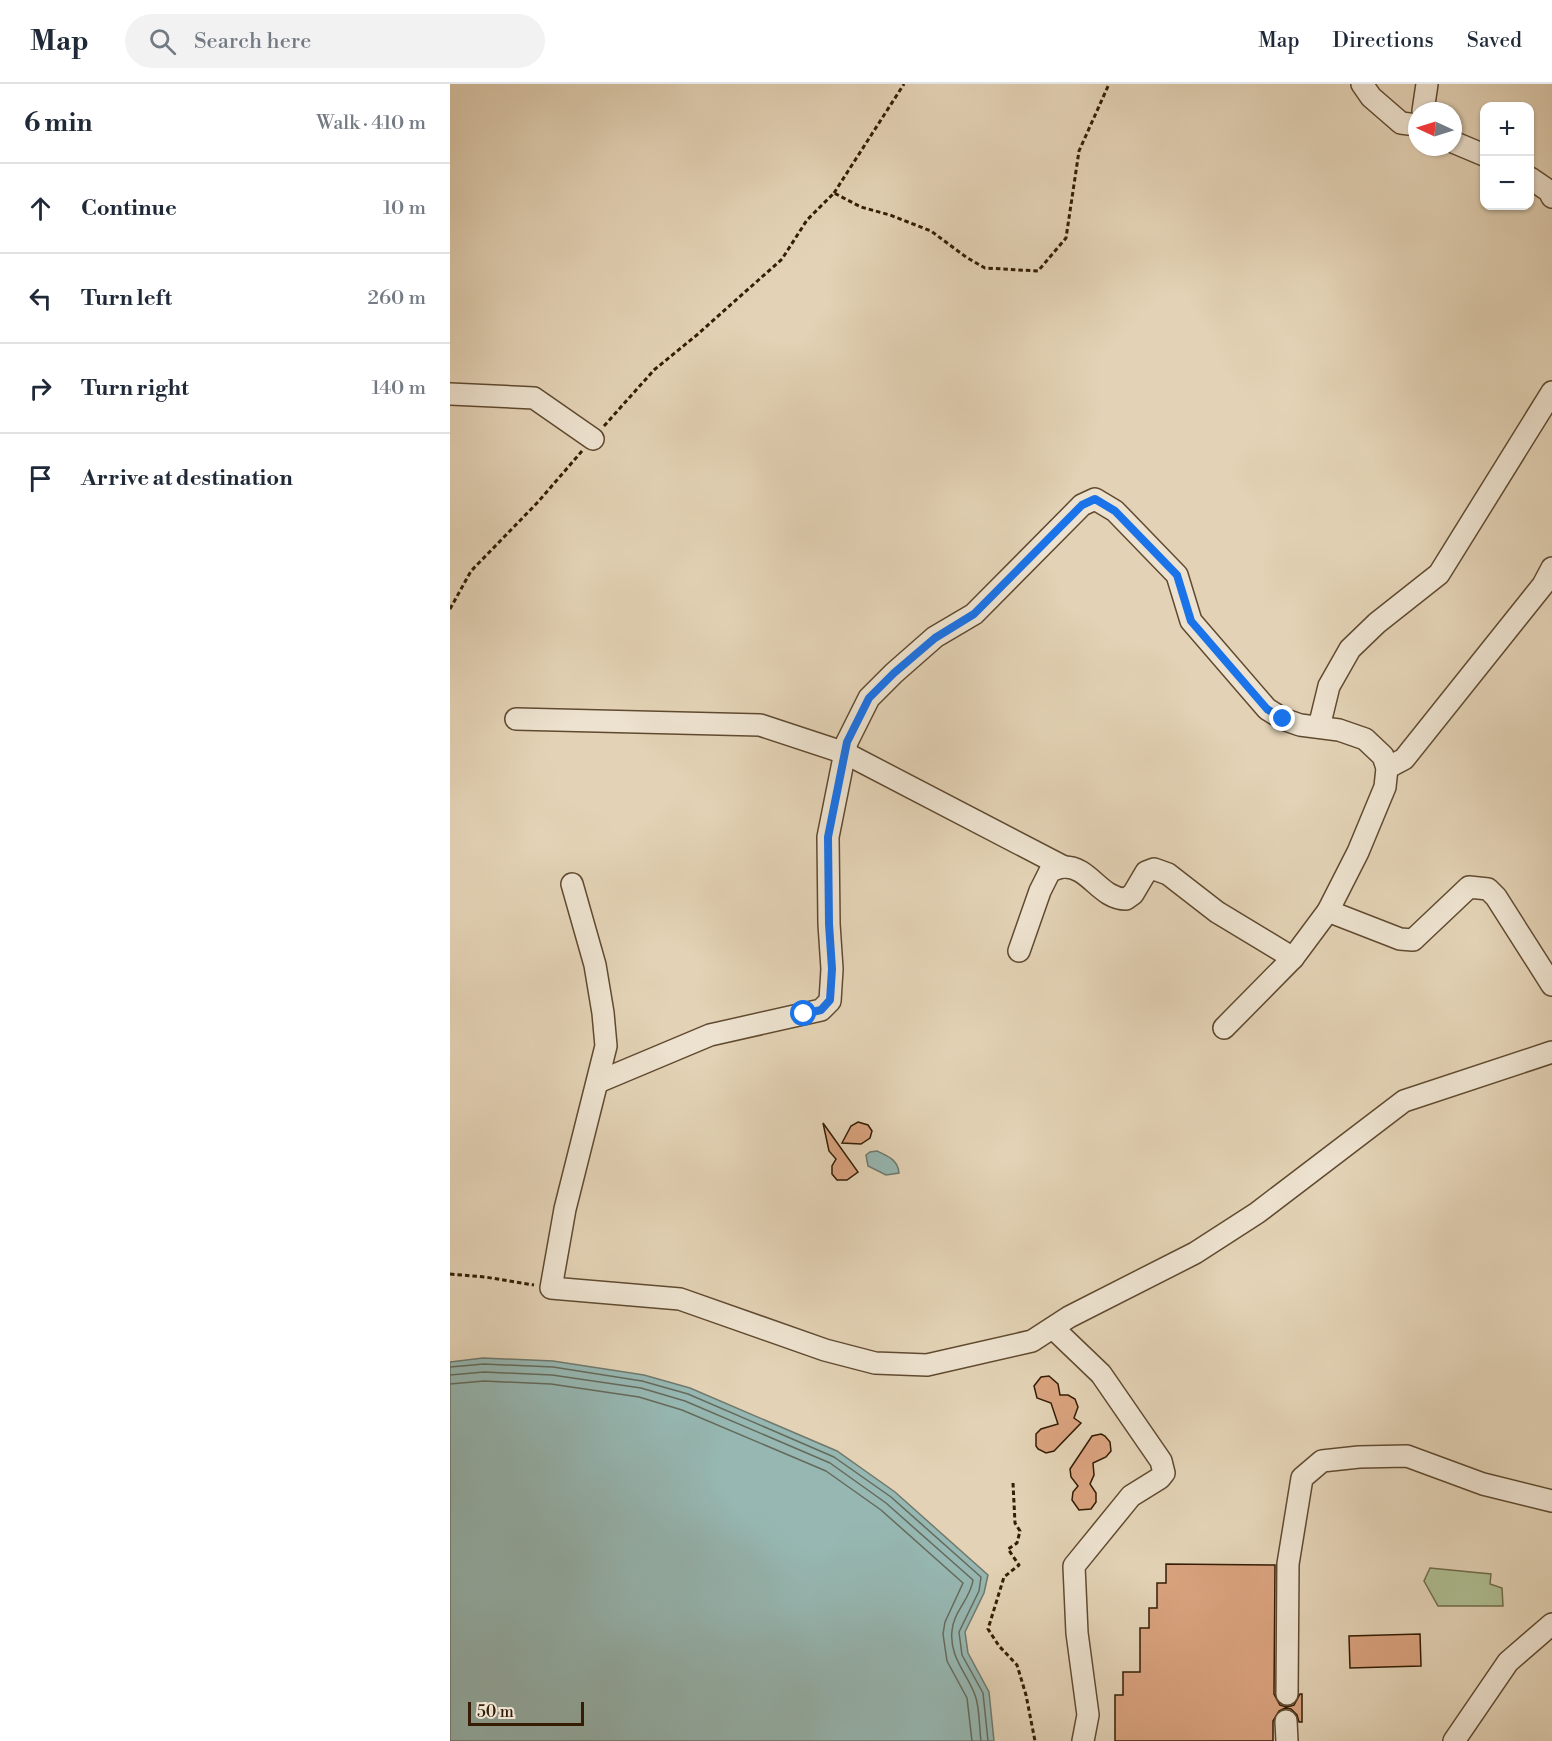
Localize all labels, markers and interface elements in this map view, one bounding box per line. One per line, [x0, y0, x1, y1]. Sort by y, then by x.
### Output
search box [125, 14, 545, 68]
text: Map [30, 24, 89, 59]
icon: search [146, 25, 179, 58]
text: Search here [194, 28, 311, 55]
text: Map [1258, 28, 1300, 54]
text: Directions [1333, 28, 1434, 54]
text: Saved [1467, 28, 1522, 54]
north arrow [1408, 102, 1462, 156]
map controls [1480, 102, 1534, 210]
button: + [1480, 102, 1534, 156]
text: 6 min [24, 107, 92, 139]
text: Walk · 410 m [316, 111, 426, 136]
button: − [1480, 156, 1534, 210]
icon: ahead [24, 192, 57, 225]
text: Continue [81, 195, 177, 222]
text: 10 m [383, 196, 426, 221]
icon: left [24, 282, 57, 315]
text: Turn left [81, 285, 172, 312]
text: 260 m [368, 286, 426, 311]
icon: right [24, 372, 57, 405]
text: Turn right [81, 375, 189, 402]
text: 140 m [371, 376, 426, 401]
icon: arrive [24, 462, 57, 495]
text: Arrive at destination [81, 465, 293, 492]
route end [1269, 705, 1295, 731]
route start [790, 1000, 816, 1026]
scale bar [468, 1699, 584, 1726]
text: 50 m [477, 1702, 514, 1722]

